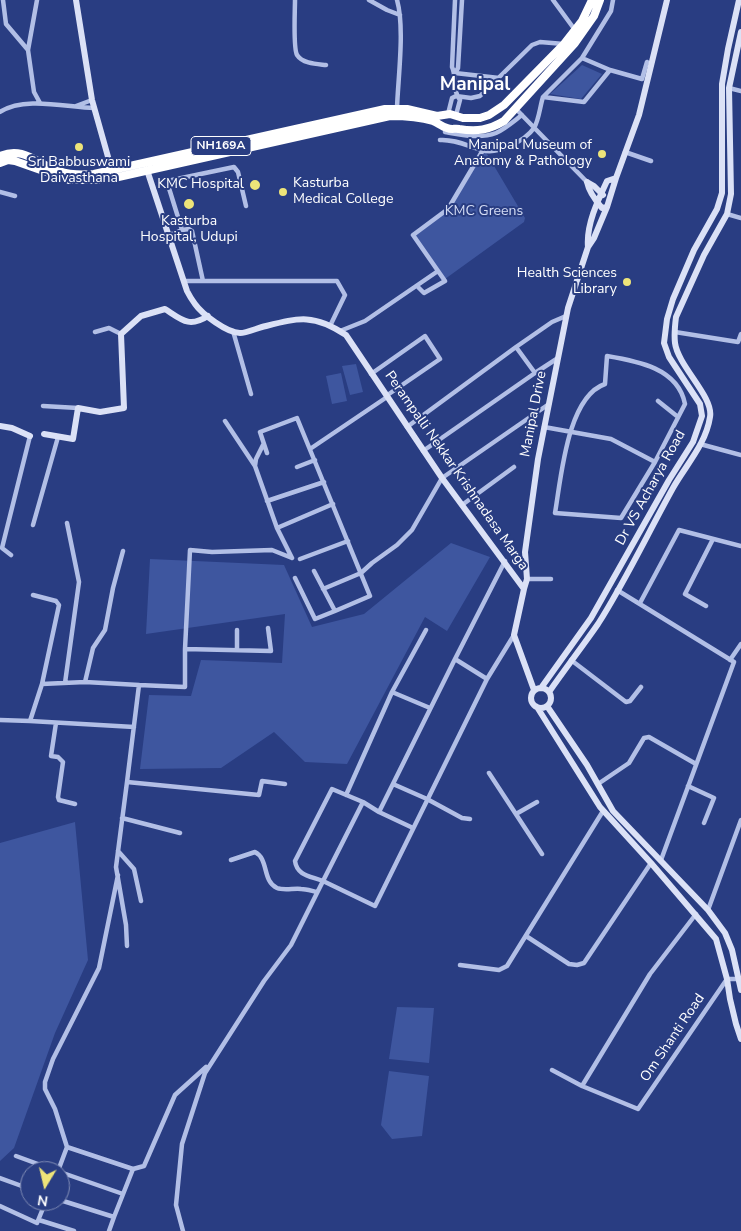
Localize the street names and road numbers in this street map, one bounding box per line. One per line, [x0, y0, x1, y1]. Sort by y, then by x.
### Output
road number: NH169A [191, 136, 251, 156]
street label: Perampalli Nekkar Krishnadasa Marga [381, 368, 531, 574]
street label: Manipal Drive [517, 370, 551, 458]
street label: Dr VS Acharya Road [612, 428, 690, 548]
street label: Om Shanti Road [637, 991, 709, 1085]

